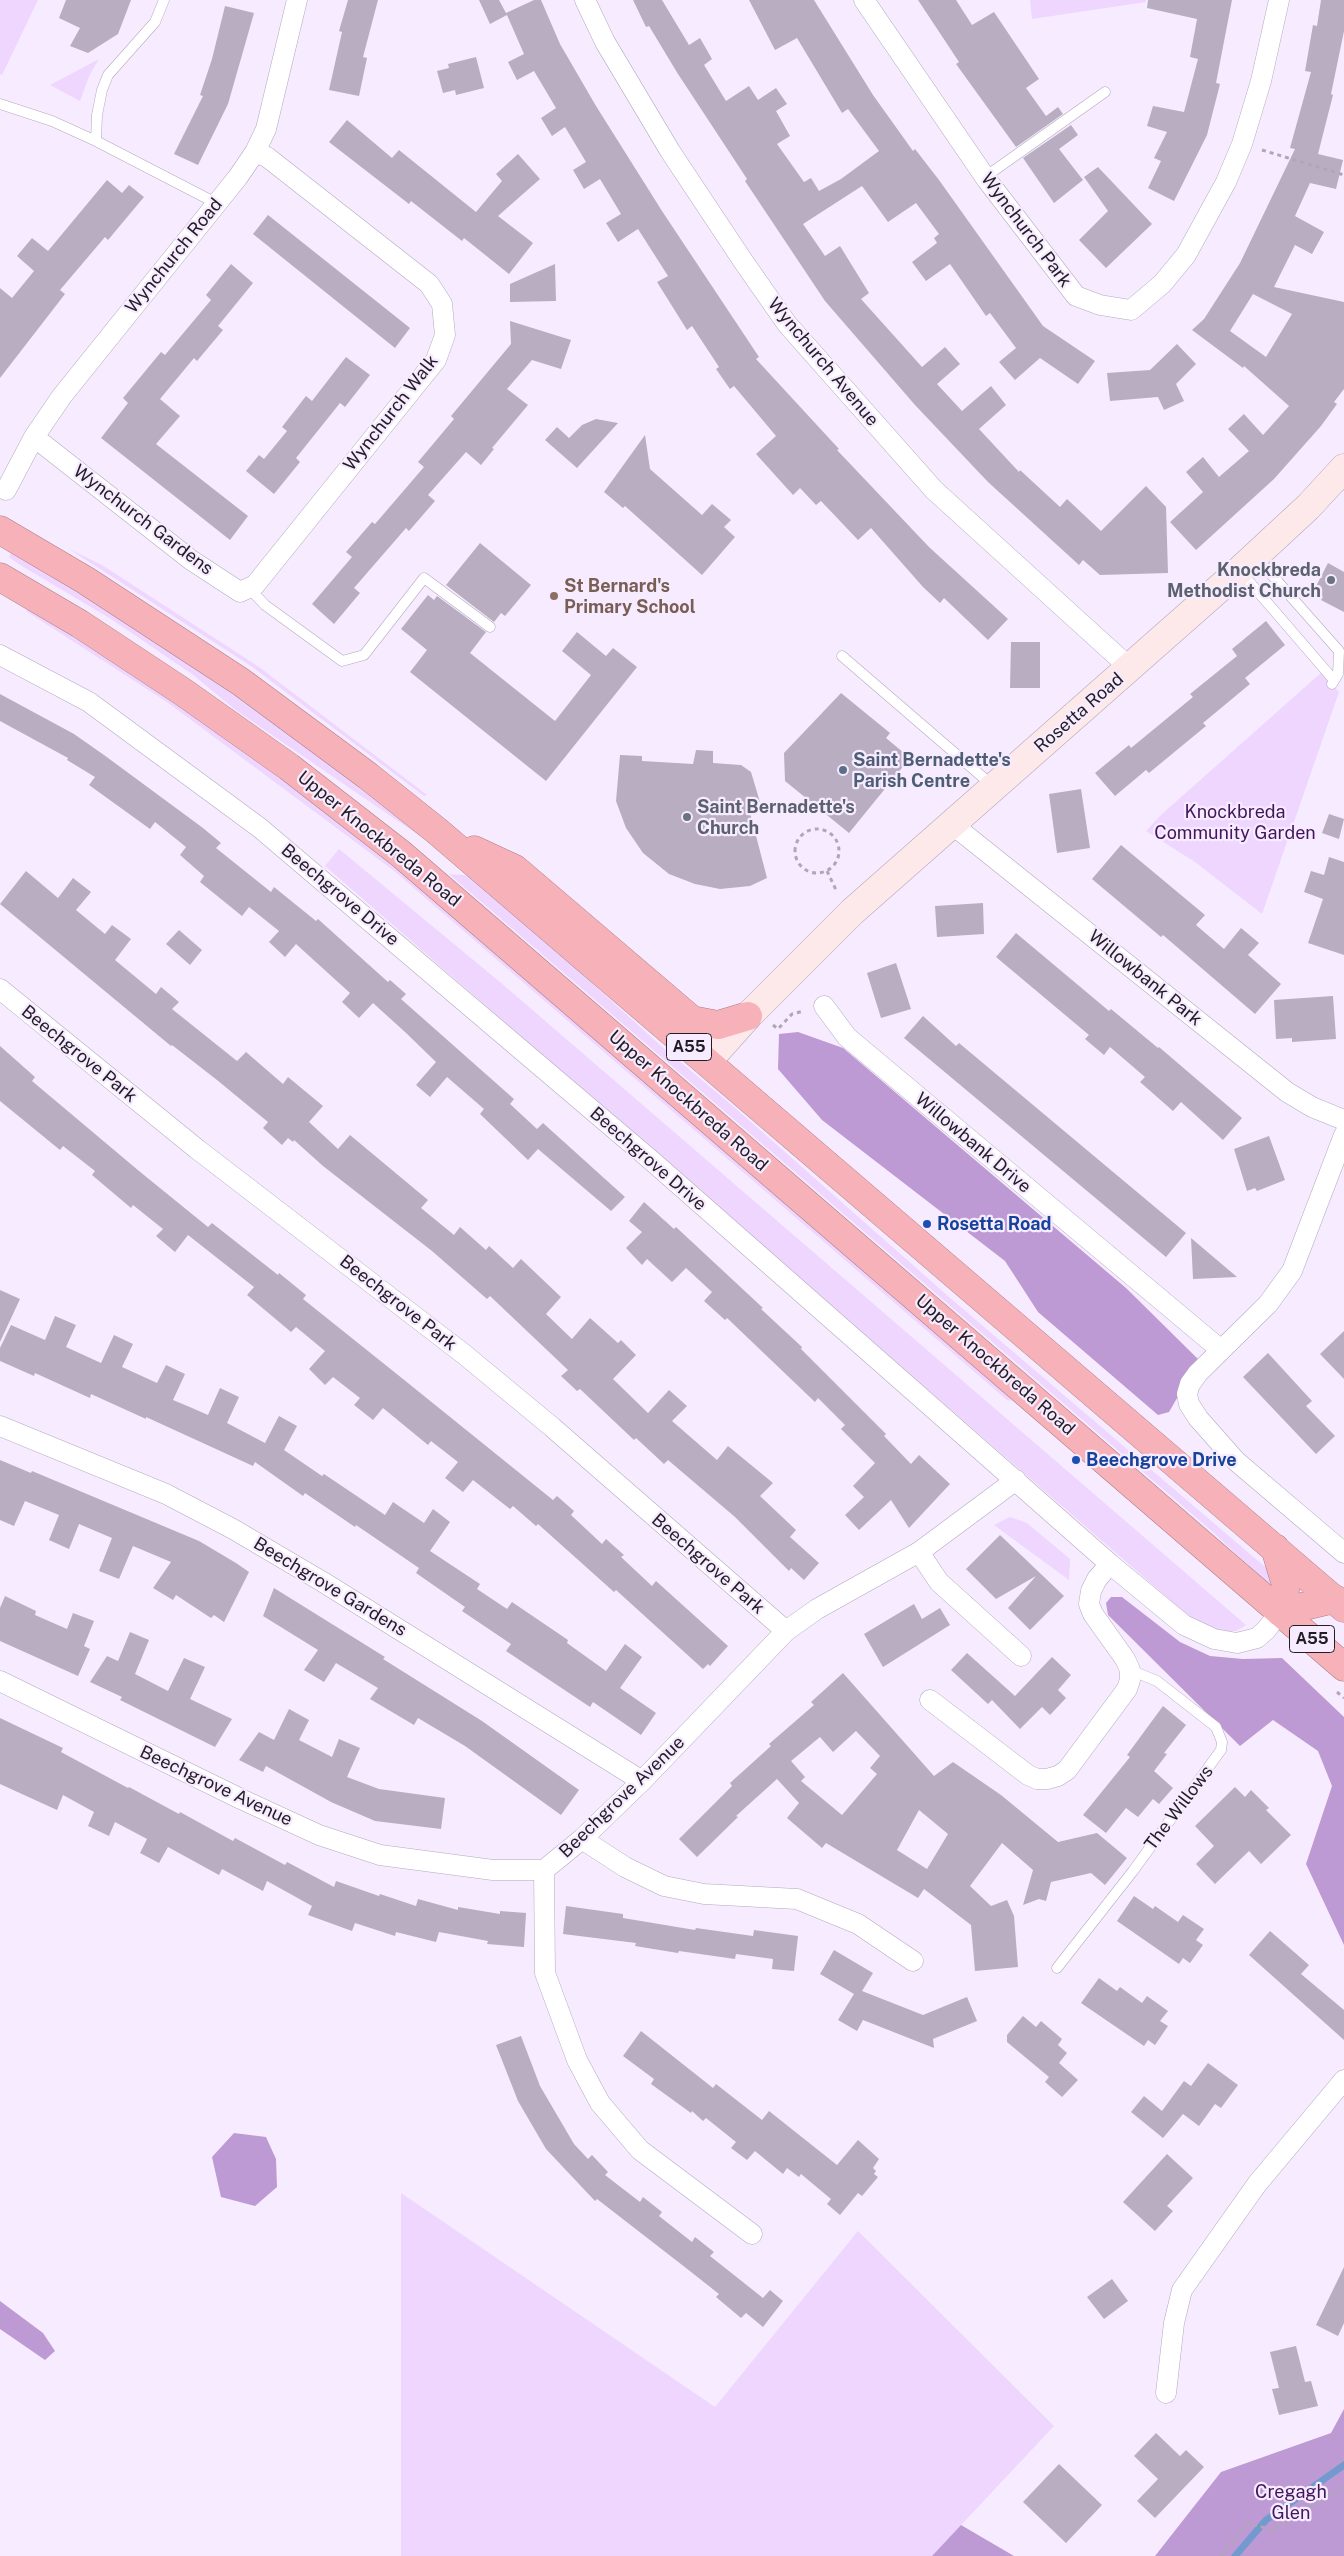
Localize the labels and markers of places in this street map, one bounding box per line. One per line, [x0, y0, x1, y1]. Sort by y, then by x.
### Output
place label: Knockbreda Methodist Church [1167, 559, 1321, 602]
marker: Knockbreda Methodist Church [1325, 574, 1337, 586]
place label: St Bernard's Primary School [564, 575, 696, 618]
marker: St Bernard's Primary School [548, 590, 560, 602]
place label: Saint Bernadette's Parish Centre [853, 749, 1011, 792]
marker: Saint Bernadette's Parish Centre [837, 764, 849, 776]
place label: Saint Bernadette's Church [697, 796, 855, 839]
marker: Saint Bernadette's Church [681, 811, 693, 823]
place label: Rosetta Road [937, 1213, 1051, 1235]
marker: Rosetta Road [921, 1218, 933, 1230]
place label: Beechgrove Drive [1086, 1449, 1237, 1471]
marker: Beechgrove Drive [1070, 1454, 1082, 1466]

